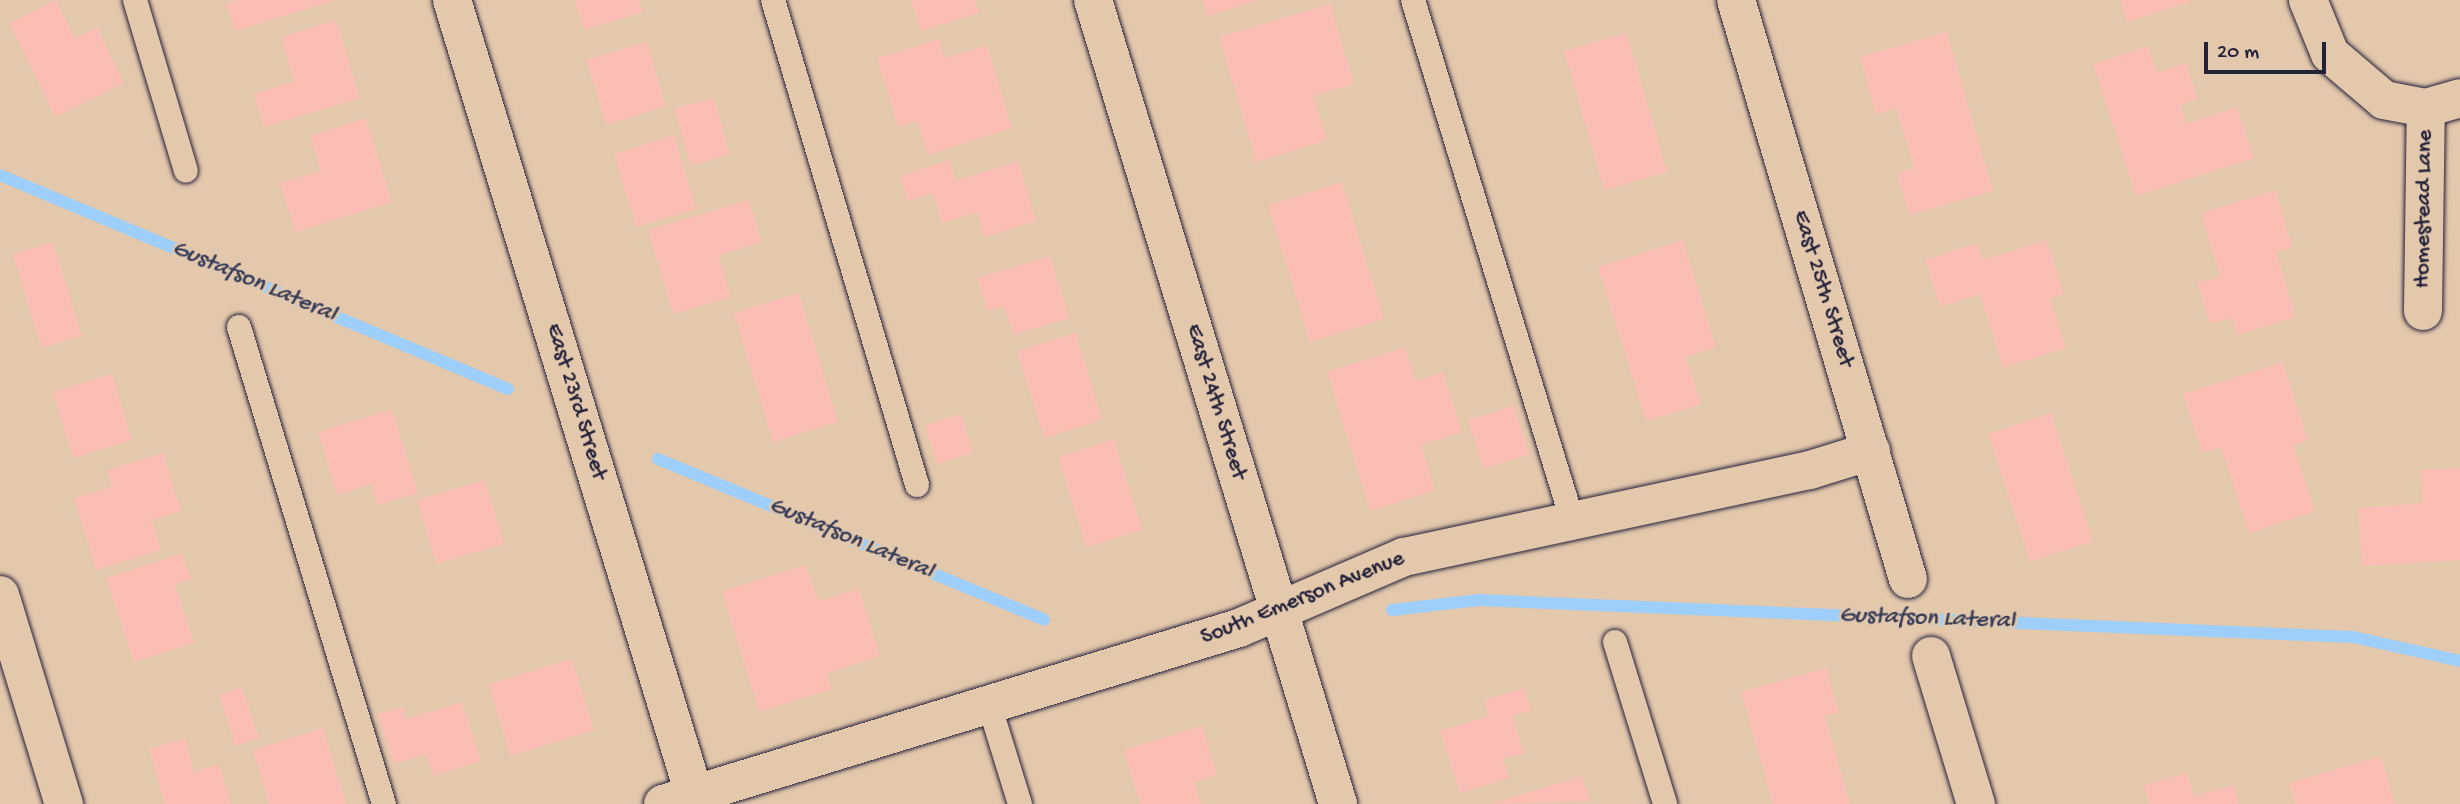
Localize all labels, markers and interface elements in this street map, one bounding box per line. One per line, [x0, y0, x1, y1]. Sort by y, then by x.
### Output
scale bar [2208, 28, 2330, 72]
text: 20 m [2217, 41, 2259, 66]
street label: Homestead Lane [2410, 129, 2440, 289]
street label: East 25th Street [1785, 207, 1859, 371]
water label: Gustafson Lateral [168, 234, 340, 330]
street label: East 23rd Street [538, 320, 612, 484]
street label: East 24th Street [1178, 321, 1252, 483]
water label: Gustafson Lateral [765, 491, 937, 587]
street label: South Emerson Avenue [1197, 546, 1409, 652]
water label: Gustafson Lateral [1839, 602, 2015, 636]

